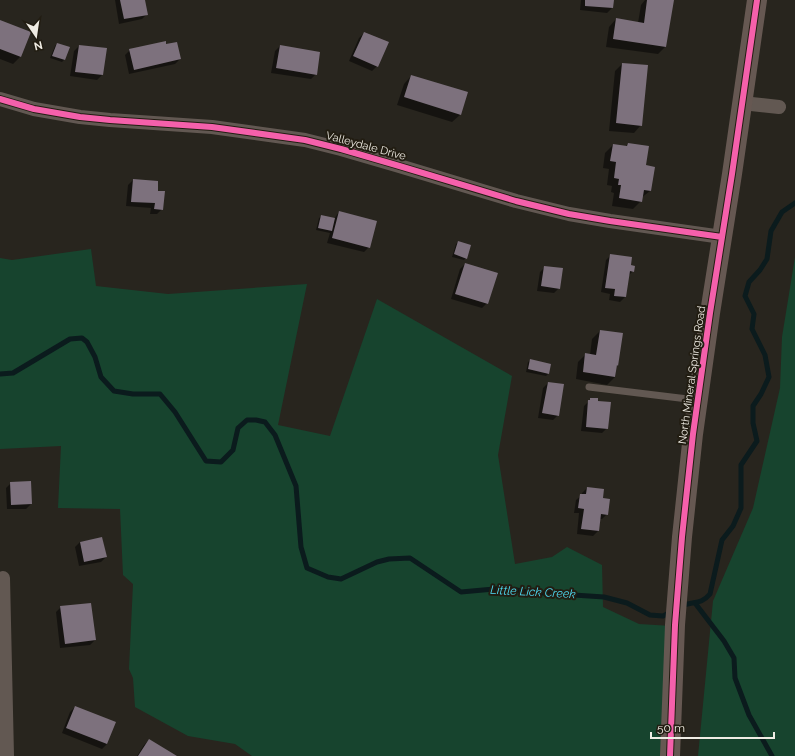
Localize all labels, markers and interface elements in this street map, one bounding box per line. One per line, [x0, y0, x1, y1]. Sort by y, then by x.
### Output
north arrow [16, 16, 56, 56]
text: N [33, 38, 44, 53]
street label: Valleydale Drive [325, 129, 408, 163]
street label: North Mineral Springs Road [676, 305, 708, 445]
water label: Little Lick Creek [490, 583, 577, 601]
scale bar [651, 714, 774, 740]
text: 50 m [657, 721, 685, 735]

